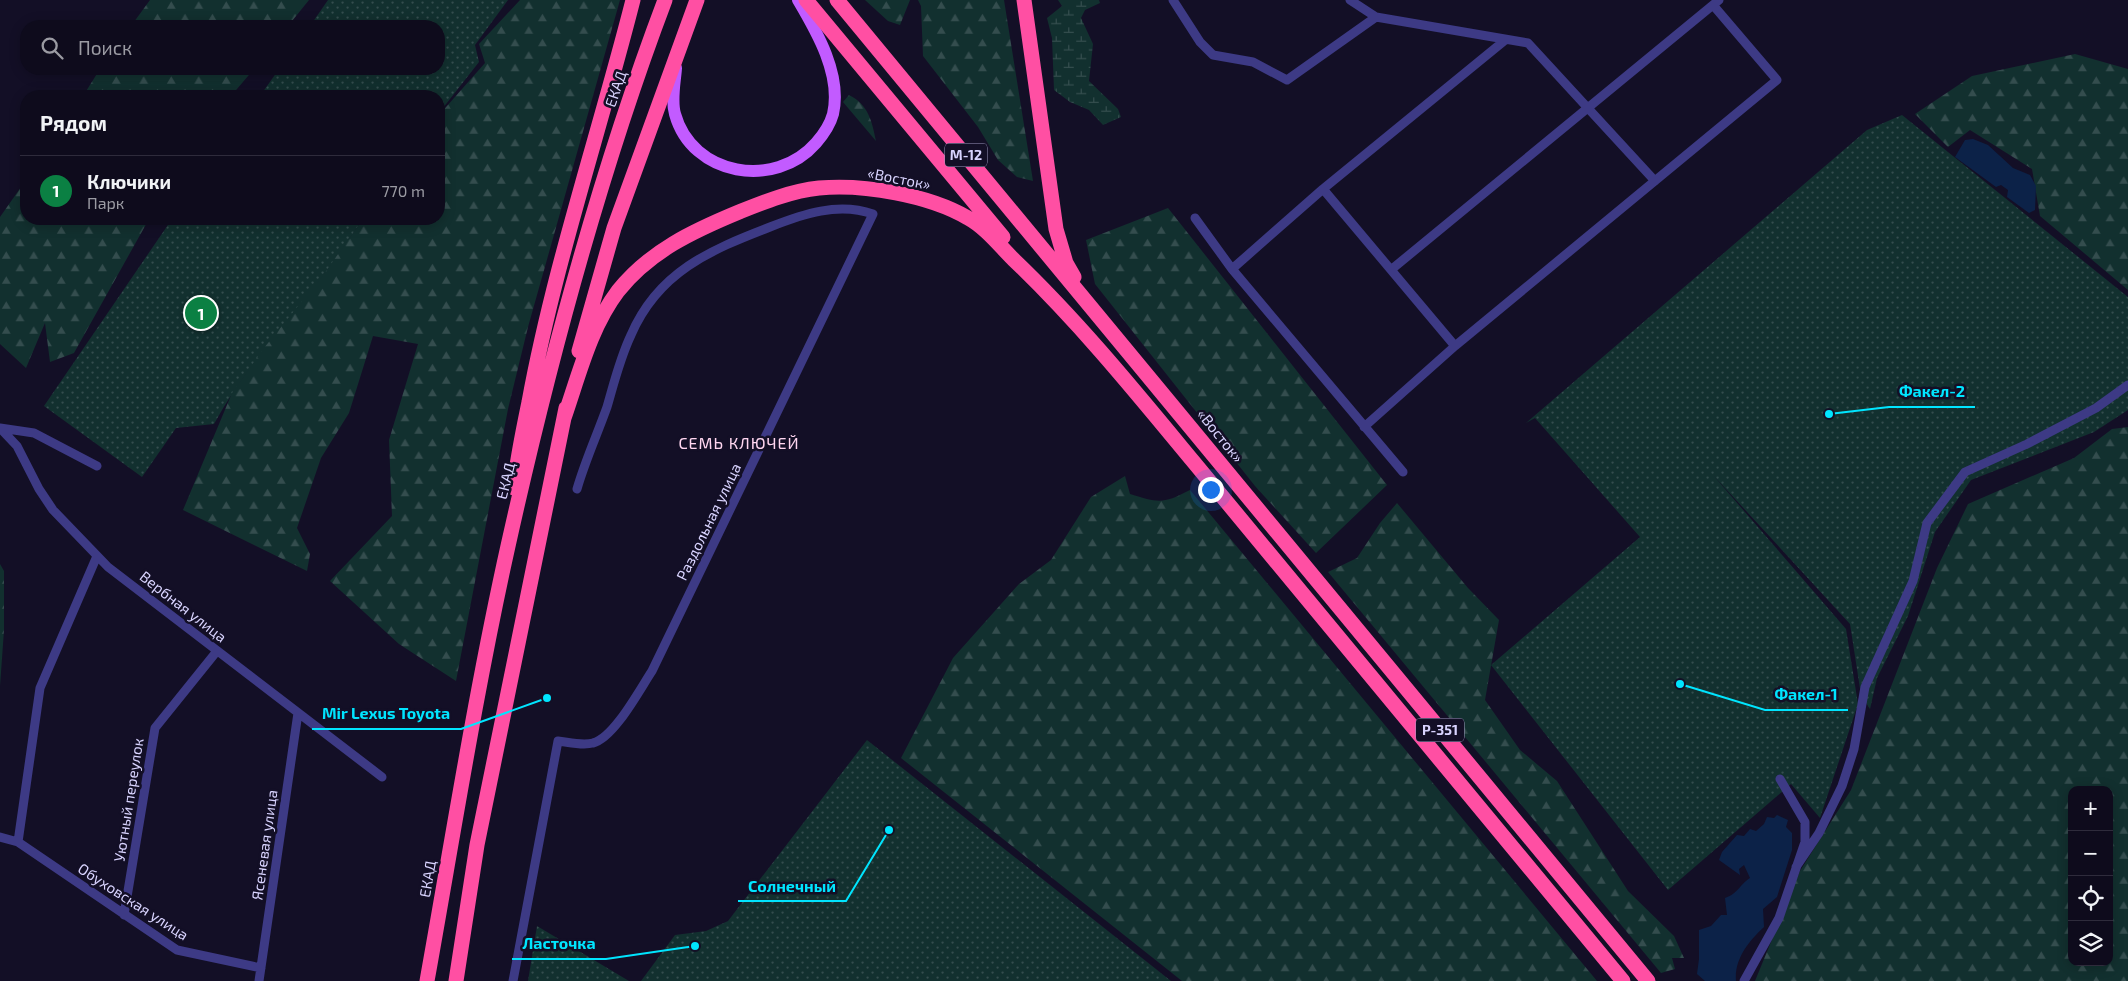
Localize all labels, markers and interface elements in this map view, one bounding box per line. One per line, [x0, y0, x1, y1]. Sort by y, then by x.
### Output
search box [20, 20, 445, 75]
icon: search [38, 34, 66, 62]
text: Поиск [78, 36, 132, 59]
street label: ЕКАД [600, 68, 630, 109]
text: Рядом [40, 110, 107, 135]
road number: М-12 [945, 144, 987, 166]
street label: «Восток» [866, 163, 932, 193]
text: Ключики [87, 170, 171, 193]
text: 1 [53, 181, 59, 200]
text: 770 m [381, 181, 425, 200]
text: Парк [87, 193, 124, 212]
pin: 1 [185, 294, 217, 332]
callout: Факел-2 [1889, 376, 1975, 407]
text: Факел-2 [1899, 381, 1965, 400]
street label: «Восток» [1194, 405, 1248, 466]
district label: СЕМЬ КЛЮЧЕЙ [678, 433, 800, 452]
street label: Раздольная улица [672, 460, 745, 584]
street label: ЕКАД [492, 461, 518, 501]
your location [1198, 477, 1224, 503]
street label: Вербная улица [136, 567, 231, 646]
callout: Факел-1 [1765, 679, 1848, 710]
text: Факел-1 [1774, 684, 1838, 703]
callout: Mir Lexus Toyota [312, 698, 461, 729]
text: Mir Lexus Toyota [322, 703, 450, 723]
road number: Р-351 [1416, 718, 1464, 742]
street label: Уютный переулок [109, 737, 148, 863]
map controls [2068, 786, 2113, 966]
button: + [2068, 786, 2113, 831]
street label: Ясеневая улица [247, 788, 282, 901]
button: − [2068, 831, 2113, 876]
street label: Обуховская улица [74, 859, 192, 944]
street label: ЕКАД [415, 859, 439, 899]
callout: Солнечный [738, 870, 846, 901]
text: Солнечный [748, 876, 836, 895]
button: locate [2068, 876, 2113, 921]
button: layers [2068, 921, 2113, 966]
callout: Ласточка [512, 928, 606, 959]
text: Ласточка [522, 933, 596, 952]

